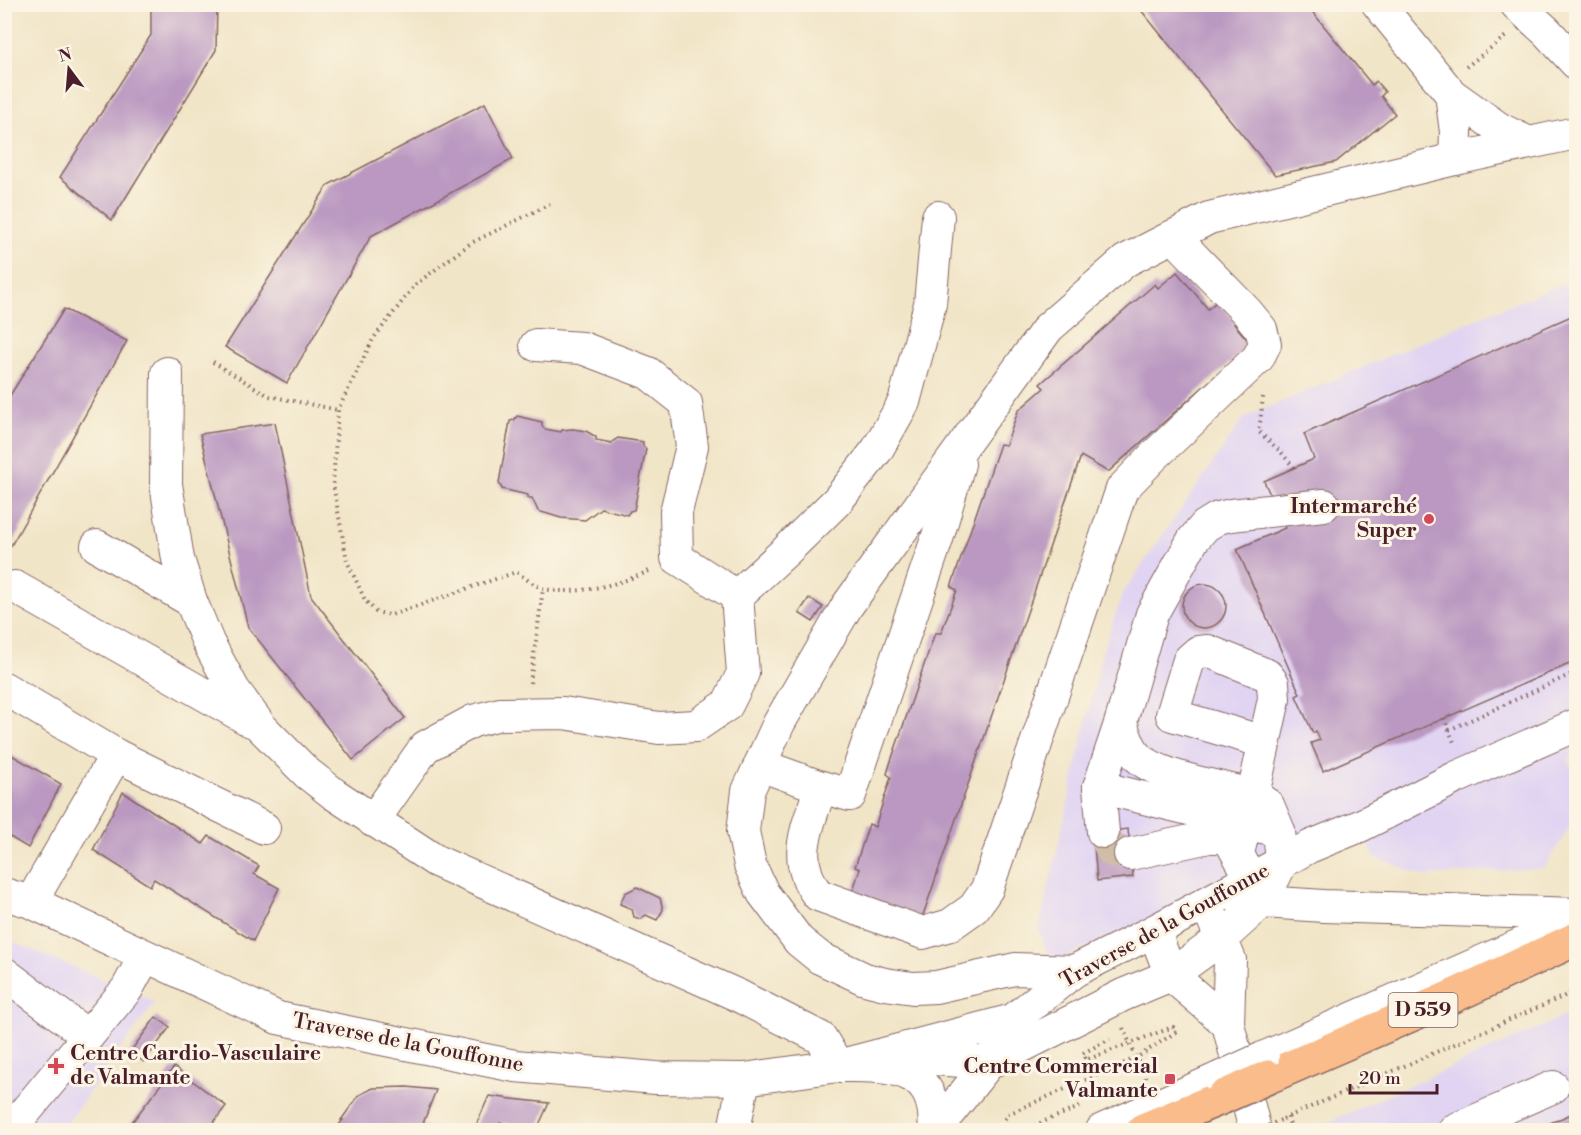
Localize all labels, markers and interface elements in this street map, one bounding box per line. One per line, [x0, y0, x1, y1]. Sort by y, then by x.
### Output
north arrow [39, 39, 99, 99]
text: N [56, 44, 74, 67]
place label: Intermarché Super [1290, 494, 1417, 544]
marker: Intermarché Super [1422, 512, 1436, 526]
street label: Traverse de la Gouffonne [1056, 858, 1274, 994]
road number: D 559 [1388, 993, 1458, 1027]
street label: Traverse de la Gouffonne [290, 1008, 526, 1078]
place label: Centre Cardio-Vasculaire de Valmante [70, 1041, 321, 1091]
place label: Centre Commercial Valmante [963, 1054, 1158, 1104]
marker: Centre Cardio-Vasculaire de Valmante [47, 1057, 65, 1075]
scale bar [1350, 1057, 1437, 1095]
text: 20 m [1359, 1067, 1401, 1090]
marker: Centre Commercial Valmante [1163, 1072, 1177, 1086]

